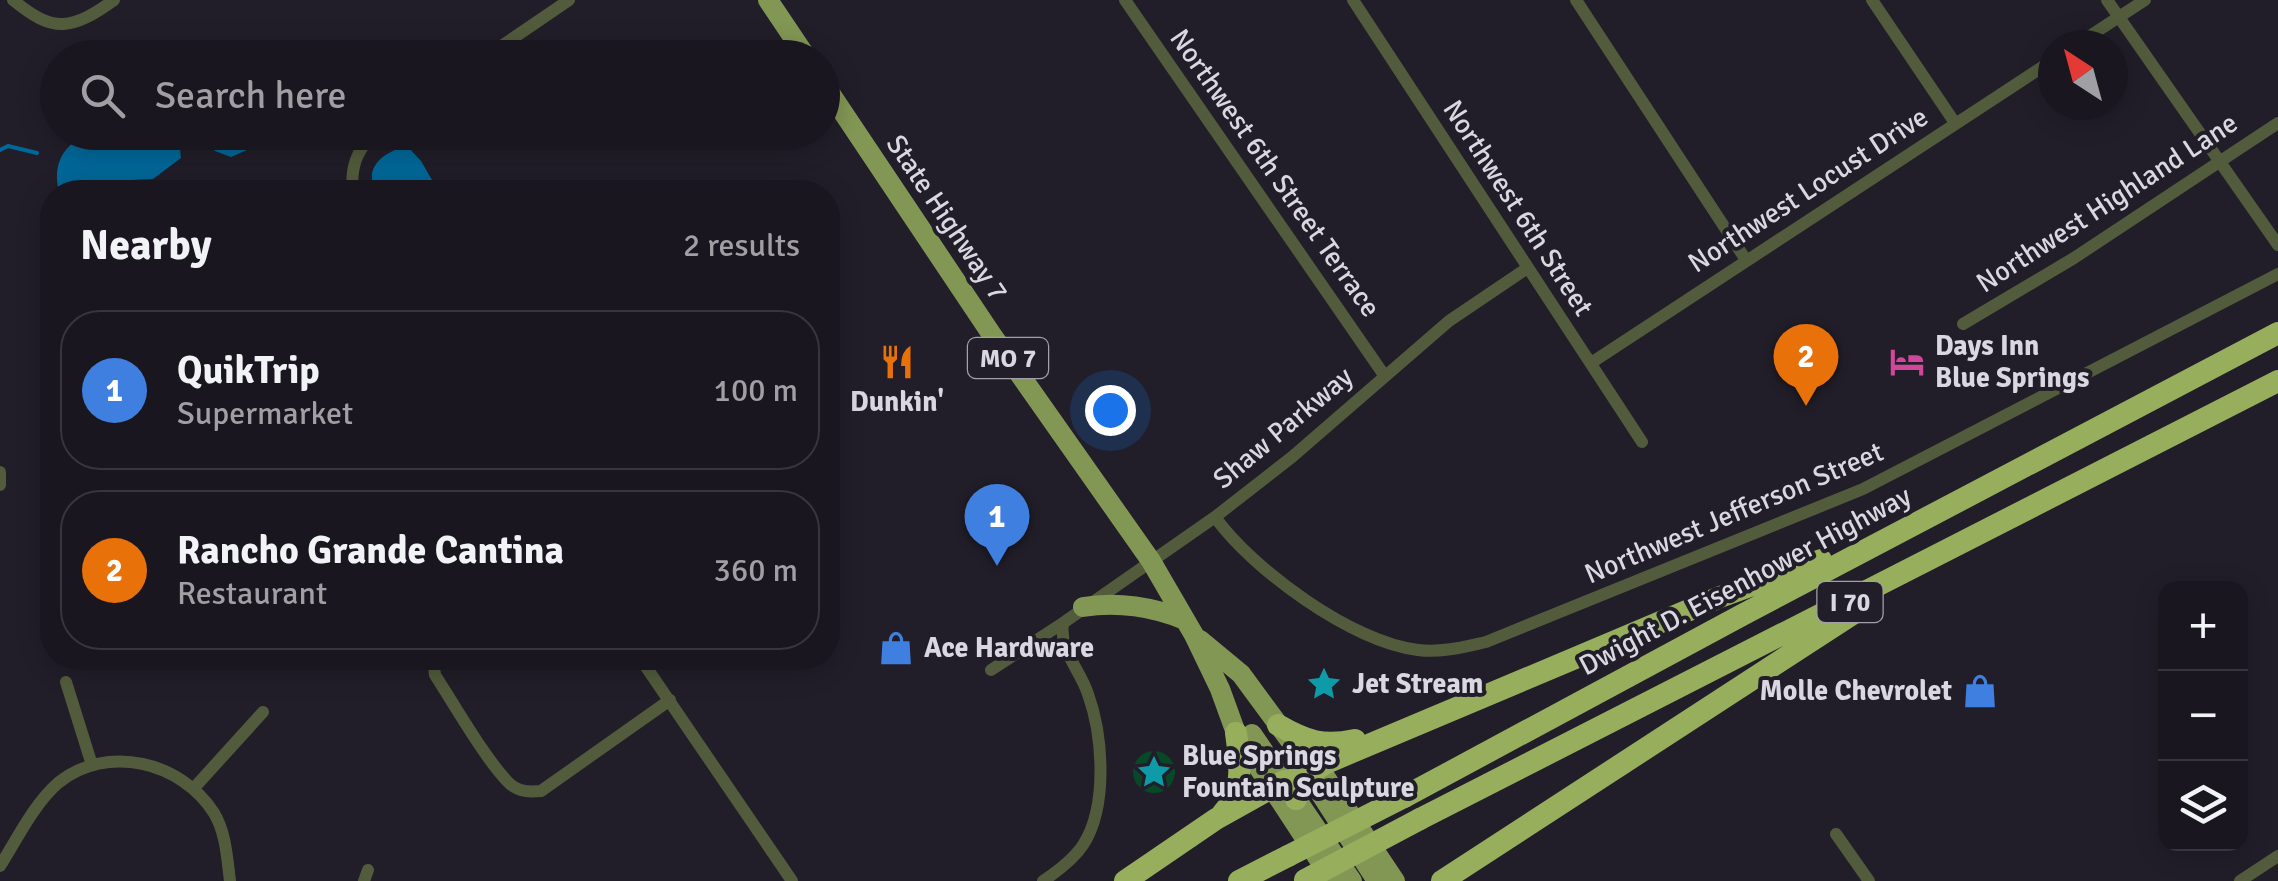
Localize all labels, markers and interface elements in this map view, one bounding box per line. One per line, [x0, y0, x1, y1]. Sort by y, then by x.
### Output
street label: Northwest 6th Street Terrace [1163, 23, 1387, 323]
north arrow [2038, 30, 2128, 120]
search box [40, 40, 840, 150]
icon: search [75, 68, 130, 123]
text: Search here [155, 72, 347, 119]
street label: Northwest 6th Street [1436, 94, 1601, 322]
street label: Northwest Locust Drive [1682, 100, 1934, 280]
street label: Northwest Highland Lane [1970, 106, 2244, 300]
street label: State Highway 7 [879, 128, 1015, 308]
text: Nearby [80, 220, 212, 271]
text: 2 results [683, 226, 800, 265]
pin: 2 [1774, 324, 1838, 406]
place label: Days Inn Blue Springs [1935, 329, 2089, 395]
road number: MO 7 [968, 338, 1048, 378]
restaurant icon: Dunkin' [878, 343, 916, 381]
hotel icon: Days Inn Blue Springs [1888, 343, 1926, 381]
text: QuikTrip [177, 347, 320, 394]
street label: Shaw Parkway [1206, 360, 1360, 496]
text: 1 [106, 371, 123, 410]
text: 100 m [714, 371, 798, 410]
place label: Dunkin' [850, 385, 944, 419]
your location [1085, 385, 1136, 436]
text: Supermarket [177, 394, 353, 433]
street label: Northwest Jefferson Street [1580, 435, 1889, 591]
street label: Dwight D. Eisenhower Highway [1573, 479, 1917, 683]
pin: 1 [964, 484, 1030, 566]
text: Rancho Grande Cantina [177, 527, 564, 574]
text: 2 [106, 551, 123, 590]
text: 360 m [714, 551, 798, 590]
text: Restaurant [177, 574, 327, 613]
map controls [2158, 581, 2248, 851]
button: + [2158, 581, 2248, 671]
road number: I 70 [1818, 582, 1882, 622]
shop icon: Ace Hardware [877, 629, 915, 667]
place label: Ace Hardware [924, 631, 1094, 665]
place icon: Jet Stream [1305, 665, 1343, 703]
place label: Jet Stream [1352, 667, 1483, 701]
button: − [2158, 671, 2248, 761]
shop icon: Molle Chevrolet [1961, 672, 1999, 710]
place label: Molle Chevrolet [1759, 674, 1953, 708]
place label: Blue Springs Fountain Sculpture [1182, 739, 1415, 805]
place icon: Blue Springs Fountain Sculpture [1135, 753, 1173, 791]
button: layers [2158, 761, 2248, 851]

